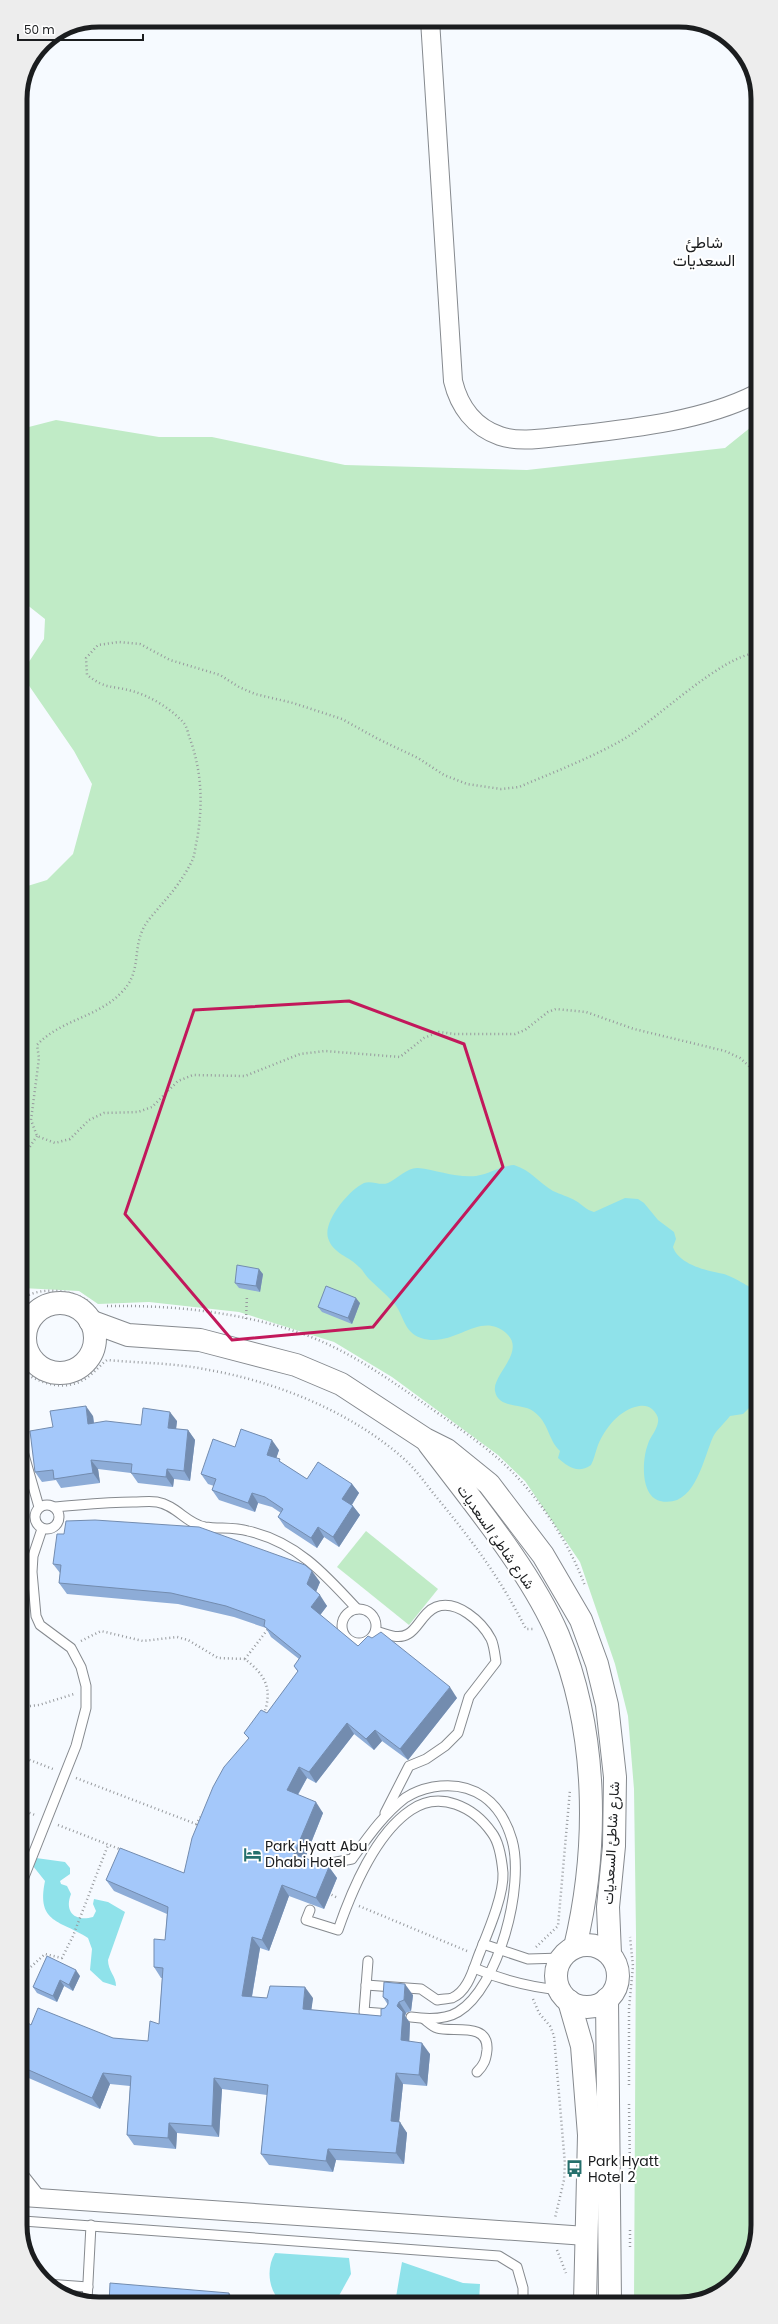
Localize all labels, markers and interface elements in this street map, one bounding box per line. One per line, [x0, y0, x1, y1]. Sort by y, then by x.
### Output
scale bar [18, 16, 143, 42]
text: 50 m [24, 21, 55, 38]
district label: شاطئ السعديات [673, 231, 735, 272]
street label: شارع شاطئ السعديات [452, 1481, 540, 1594]
street label: شارع شاطئ السعديات [598, 1781, 625, 1905]
place label: Park Hyatt Abu Dhabi Hotel [265, 1836, 368, 1872]
hotel icon: Park Hyatt Abu Dhabi Hotel [242, 1844, 262, 1864]
place label: Park Hyatt Hotel 2 [588, 2151, 659, 2187]
bus stop icon: Park Hyatt Hotel 2 [565, 2159, 585, 2179]

